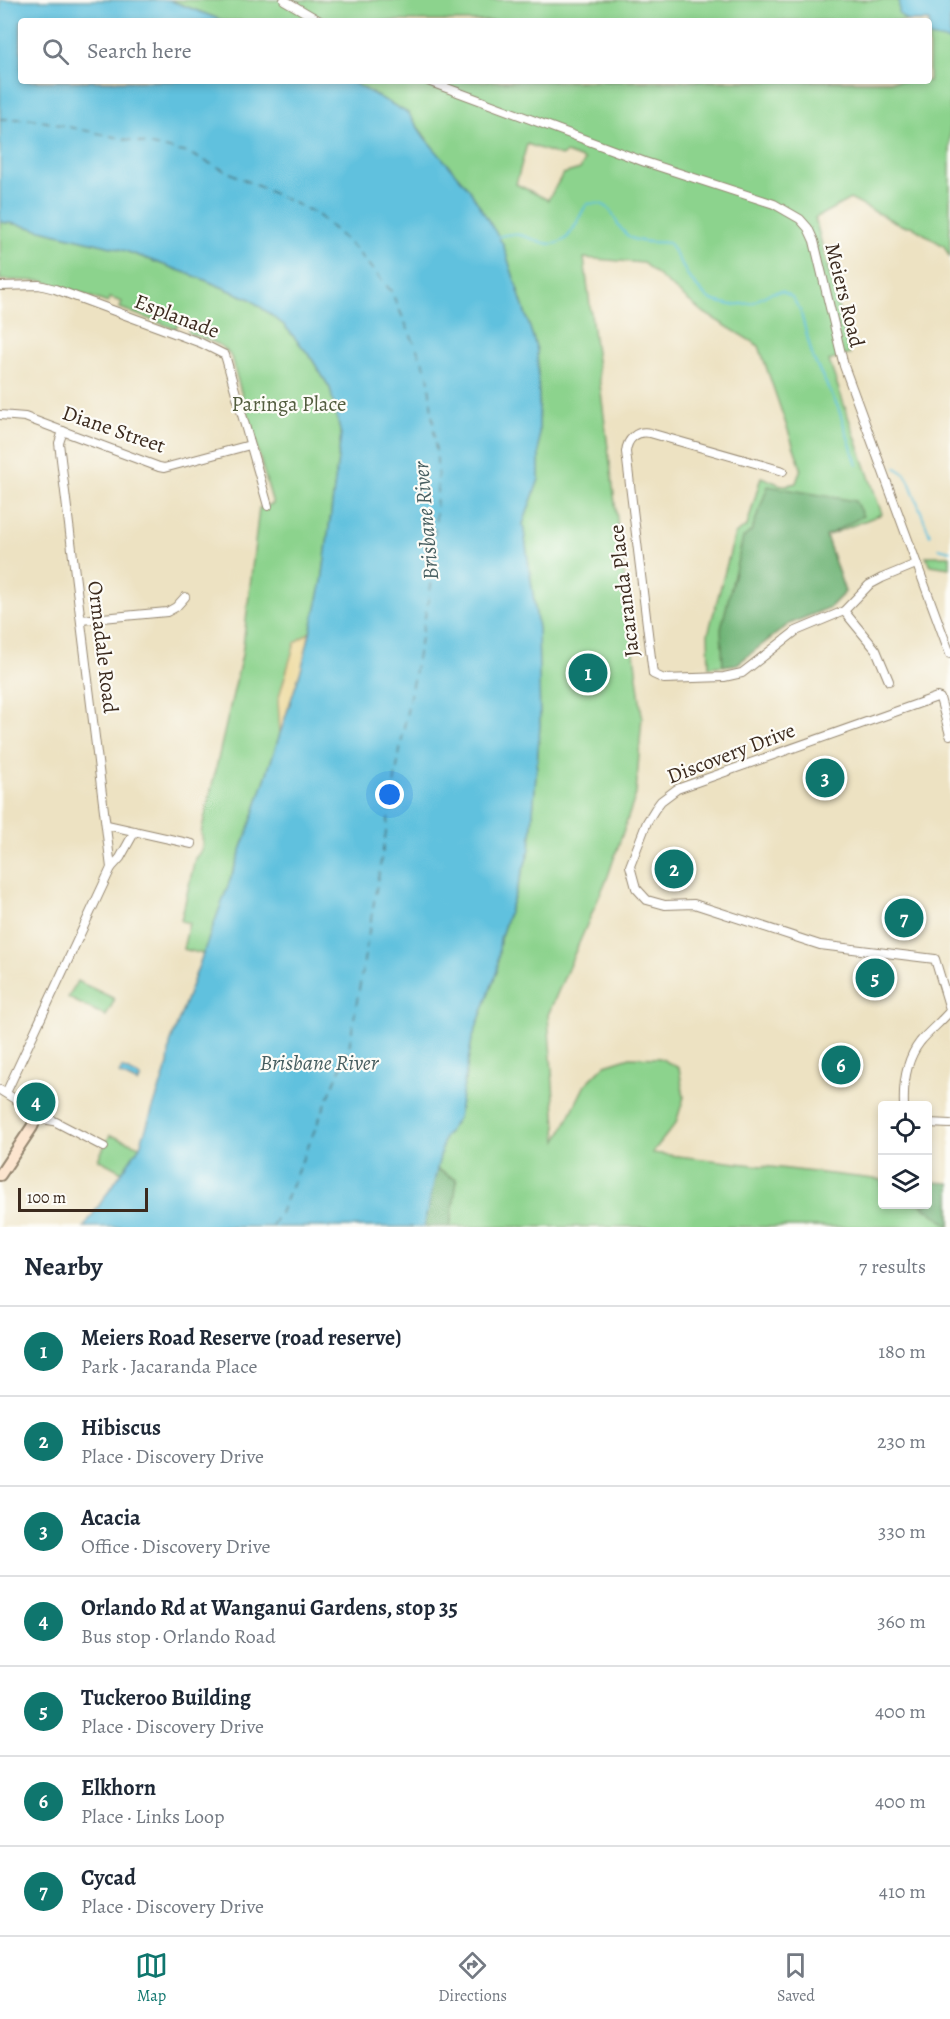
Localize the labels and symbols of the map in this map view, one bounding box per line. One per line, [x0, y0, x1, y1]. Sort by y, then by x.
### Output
street label: Meiers Road [819, 240, 872, 351]
street label: Esplanade [131, 287, 223, 345]
park label: Paringa Place [231, 390, 347, 418]
street label: Diane Street [59, 398, 169, 460]
water label: Brisbane River [406, 459, 446, 581]
street label: Jacaranda Place [602, 523, 646, 659]
street label: Ormadale Road [81, 579, 125, 716]
pin: 1 [568, 650, 608, 696]
street label: Discovery Drive [663, 716, 799, 790]
pin: 3 [806, 756, 844, 800]
your location [375, 780, 404, 809]
pin: 2 [654, 846, 694, 892]
pin: 7 [884, 896, 924, 940]
pin: 5 [856, 956, 894, 1000]
pin: 6 [822, 1042, 860, 1088]
water label: Brisbane River [260, 1048, 380, 1078]
pin: 4 [16, 1080, 56, 1124]
scale bar [18, 1185, 148, 1212]

